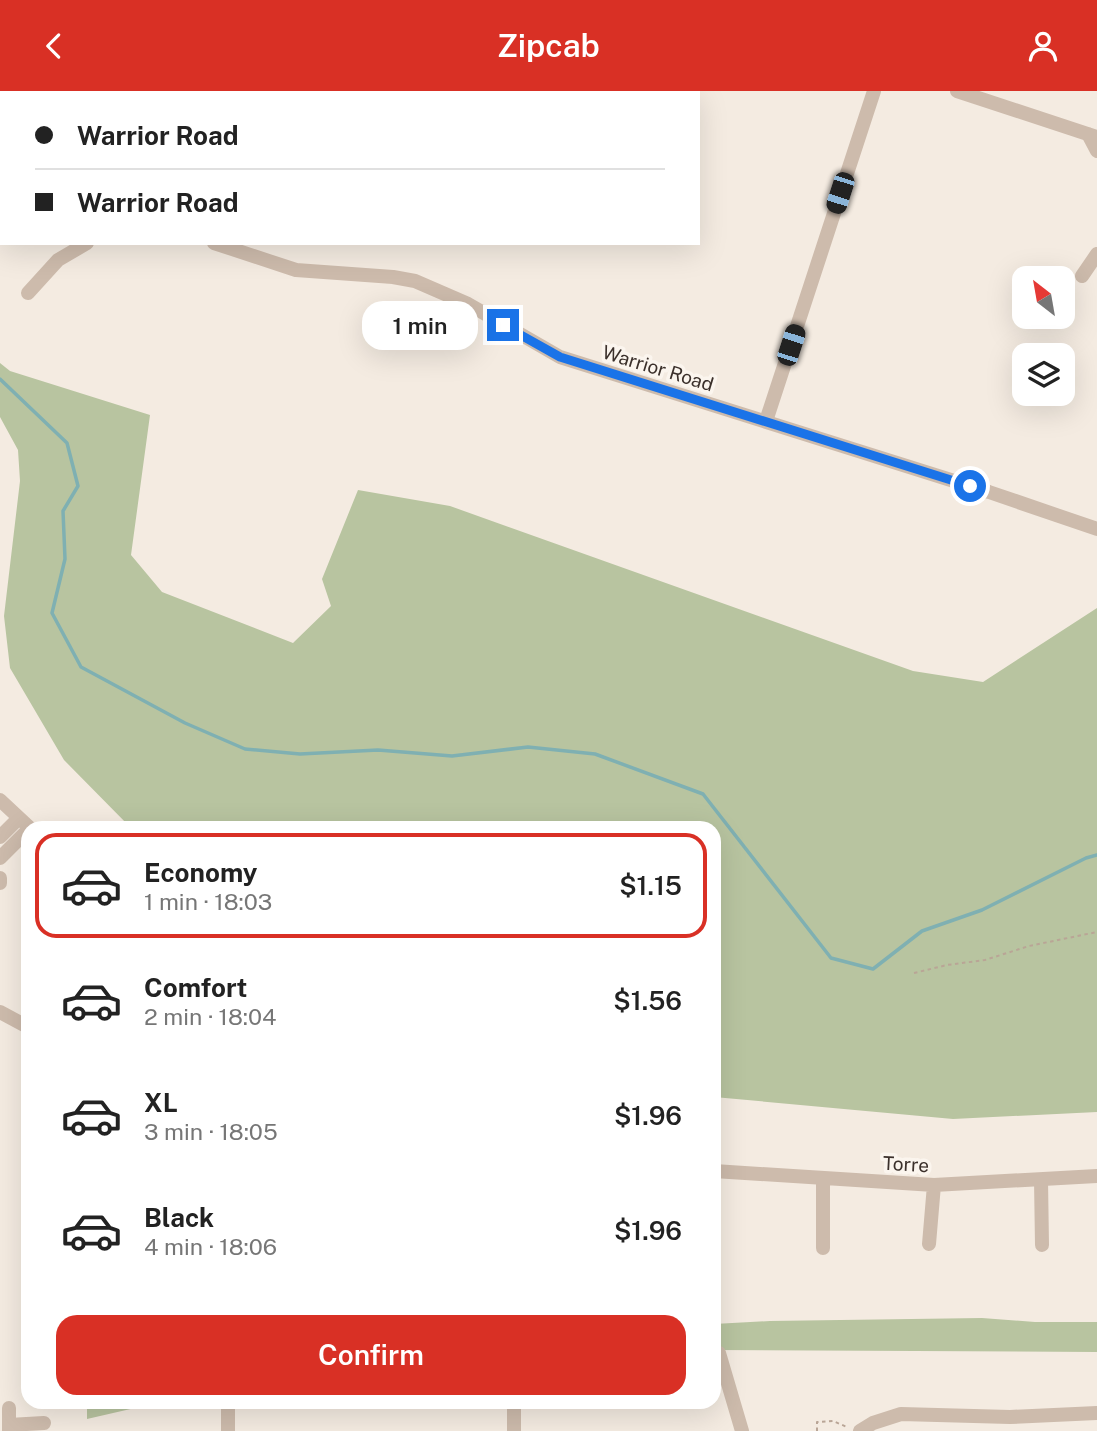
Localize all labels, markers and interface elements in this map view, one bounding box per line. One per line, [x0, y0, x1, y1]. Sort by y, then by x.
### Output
icon: back [35, 27, 73, 65]
text: Zipcab [497, 27, 600, 64]
icon: person [1024, 27, 1062, 65]
text: Warrior Road [77, 120, 239, 151]
car [824, 170, 857, 216]
text: Warrior Road [77, 187, 239, 218]
north arrow [1012, 266, 1074, 329]
map controls [1012, 266, 1075, 406]
callout: 1 min [363, 301, 478, 349]
route end [487, 309, 519, 341]
text: 1 min [393, 312, 447, 339]
car [775, 322, 808, 368]
street label: Warrior Road [600, 341, 716, 395]
button: layers [1012, 343, 1075, 406]
route start [954, 470, 986, 502]
icon: car [60, 854, 123, 917]
text: Economy [144, 857, 257, 888]
text: $1.15 [619, 870, 682, 901]
text: 1 min · 18:03 [144, 888, 272, 915]
icon: car [60, 969, 123, 1032]
text: Comfort [144, 972, 247, 1003]
text: $1.56 [613, 985, 682, 1016]
text: 2 min · 18:04 [144, 1003, 277, 1030]
icon: car [60, 1084, 123, 1147]
text: XL [144, 1087, 178, 1118]
text: $1.96 [614, 1100, 682, 1131]
text: 3 min · 18:05 [144, 1118, 278, 1145]
street label: Torre [882, 1152, 930, 1176]
icon: car [60, 1199, 123, 1262]
text: Black [144, 1202, 214, 1233]
text: $1.96 [614, 1215, 682, 1246]
text: 4 min · 18:06 [144, 1233, 277, 1260]
button: Confirm [56, 1315, 686, 1395]

